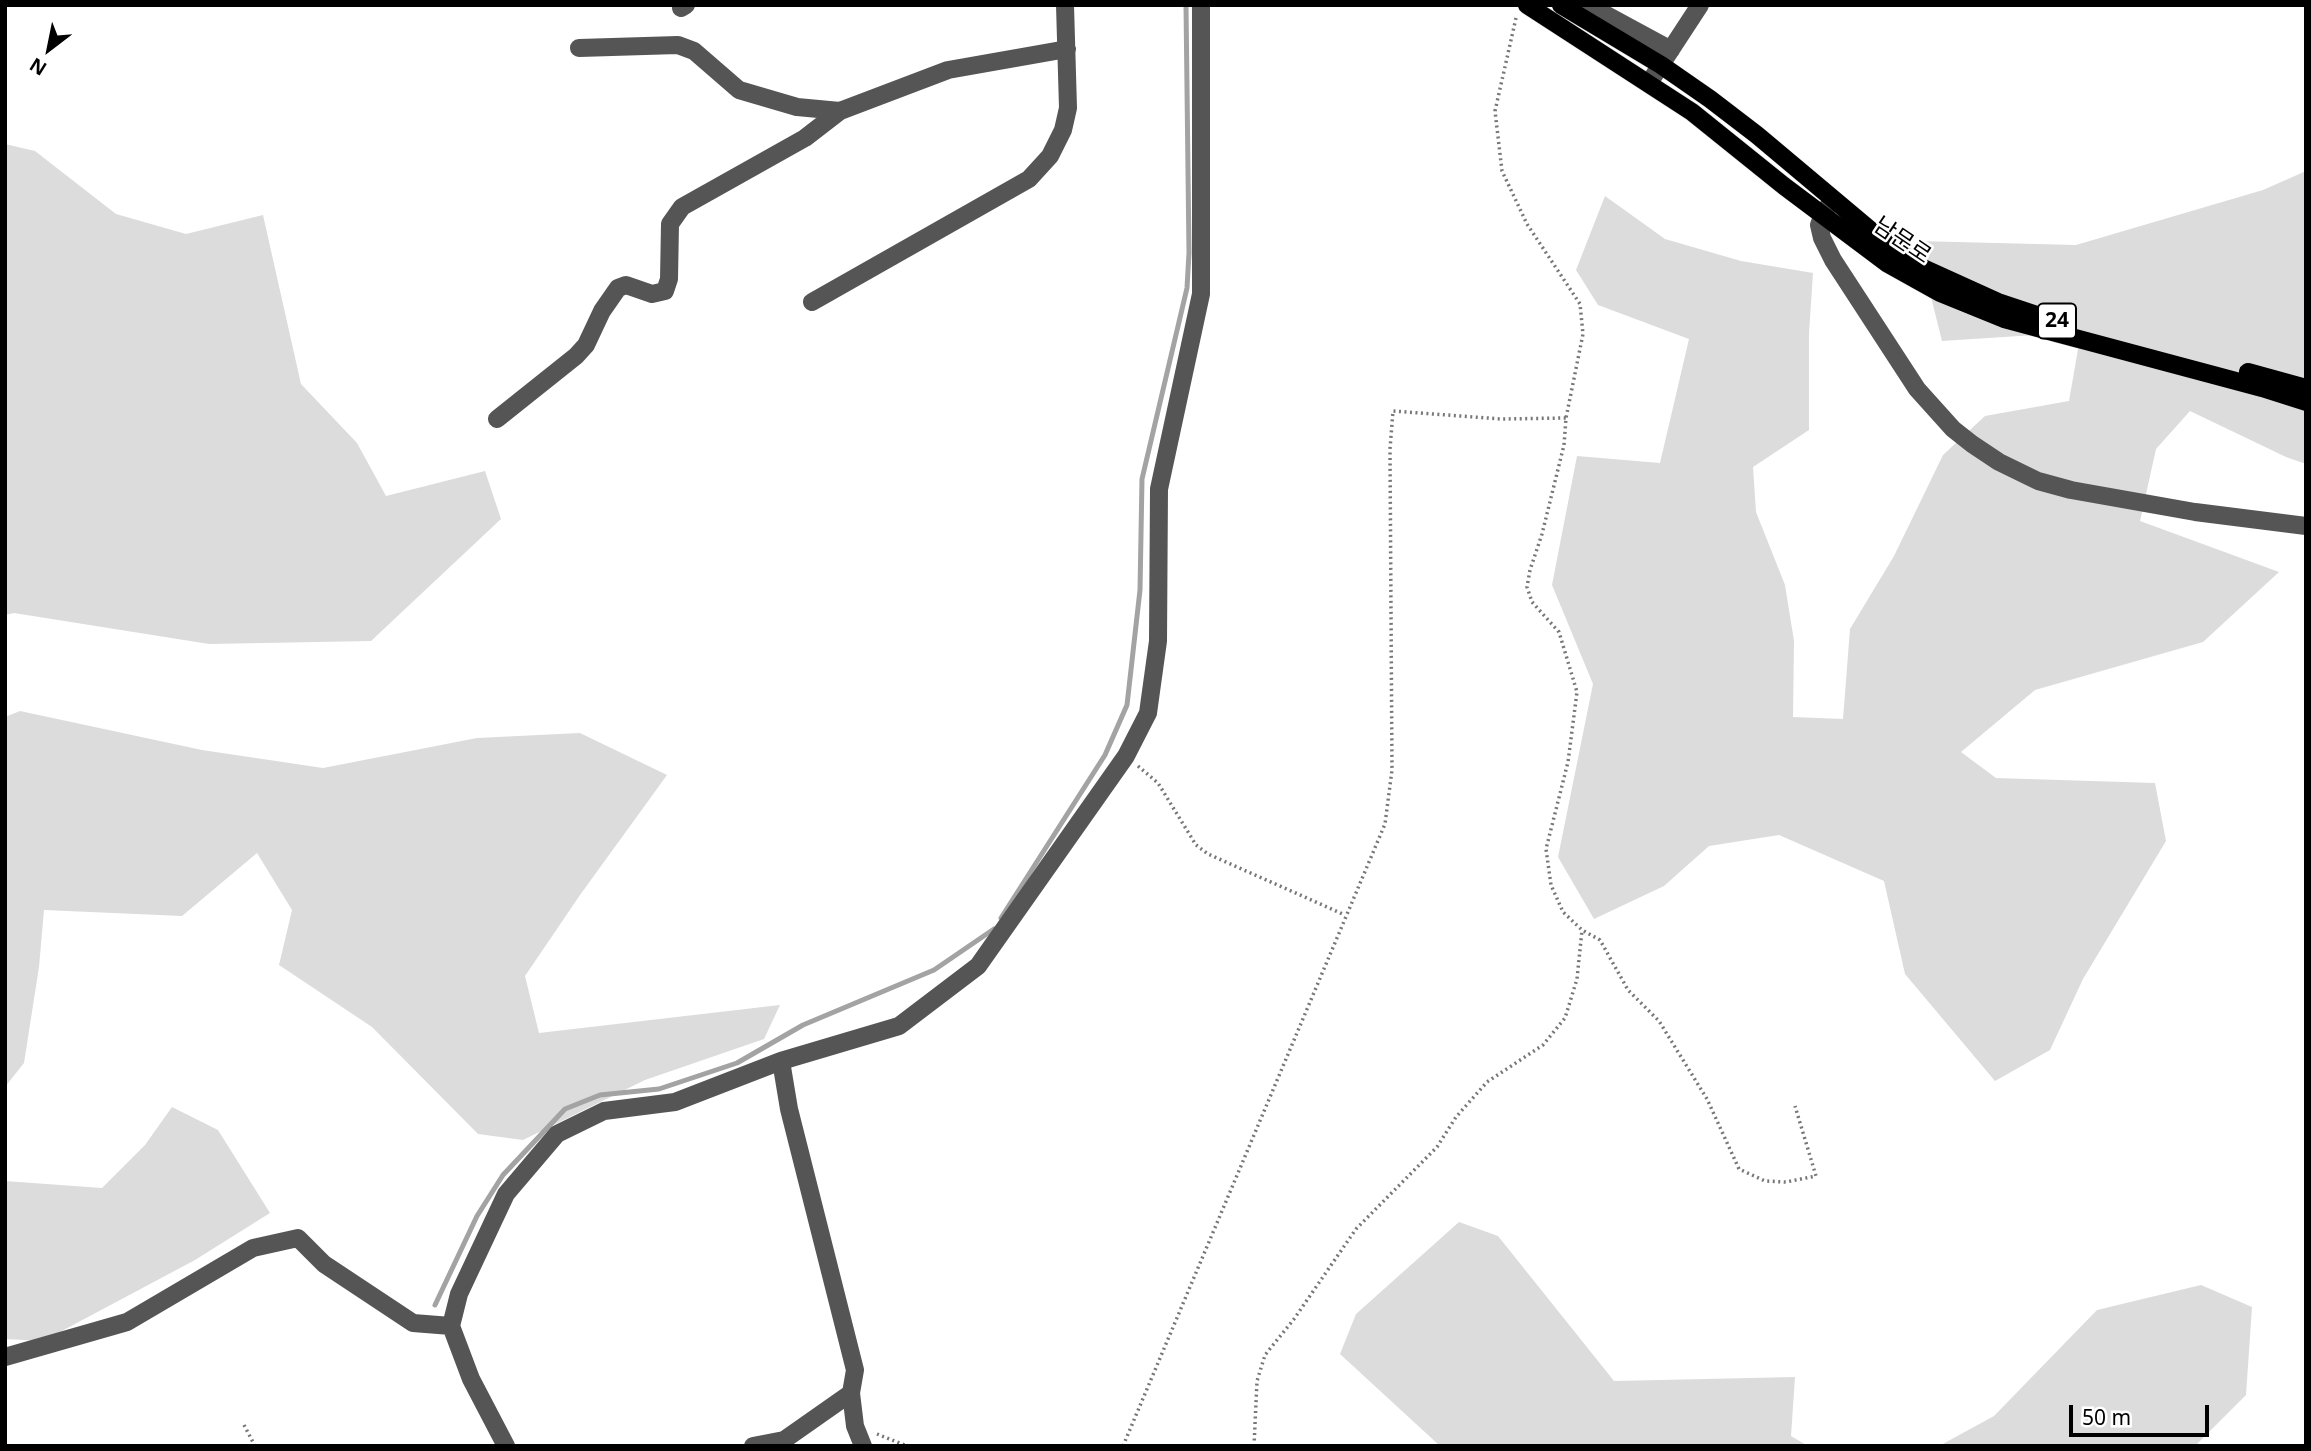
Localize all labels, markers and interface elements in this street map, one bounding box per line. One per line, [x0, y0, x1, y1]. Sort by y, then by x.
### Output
north arrow [14, 14, 84, 84]
text: N [24, 52, 51, 82]
street label: 남문로 [1868, 212, 1936, 270]
road number: 24 [2038, 304, 2076, 338]
scale bar [2073, 1392, 2213, 1436]
text: 50 m [2082, 1403, 2131, 1431]

